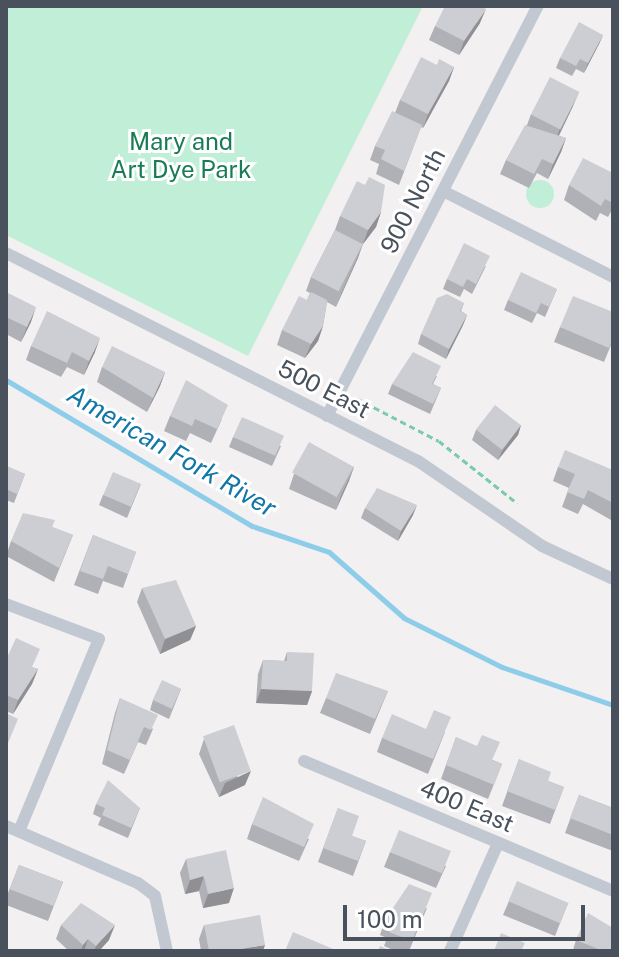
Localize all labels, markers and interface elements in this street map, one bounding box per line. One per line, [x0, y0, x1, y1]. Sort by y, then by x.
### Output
park label: Mary and Art Dye Park [110, 128, 252, 184]
street label: 900 North [374, 144, 452, 258]
street label: 500 East [273, 354, 375, 424]
water label: American Fork River [62, 379, 282, 523]
street label: 400 East [416, 773, 518, 839]
scale bar [347, 889, 589, 939]
text: 100 m [357, 905, 423, 933]

